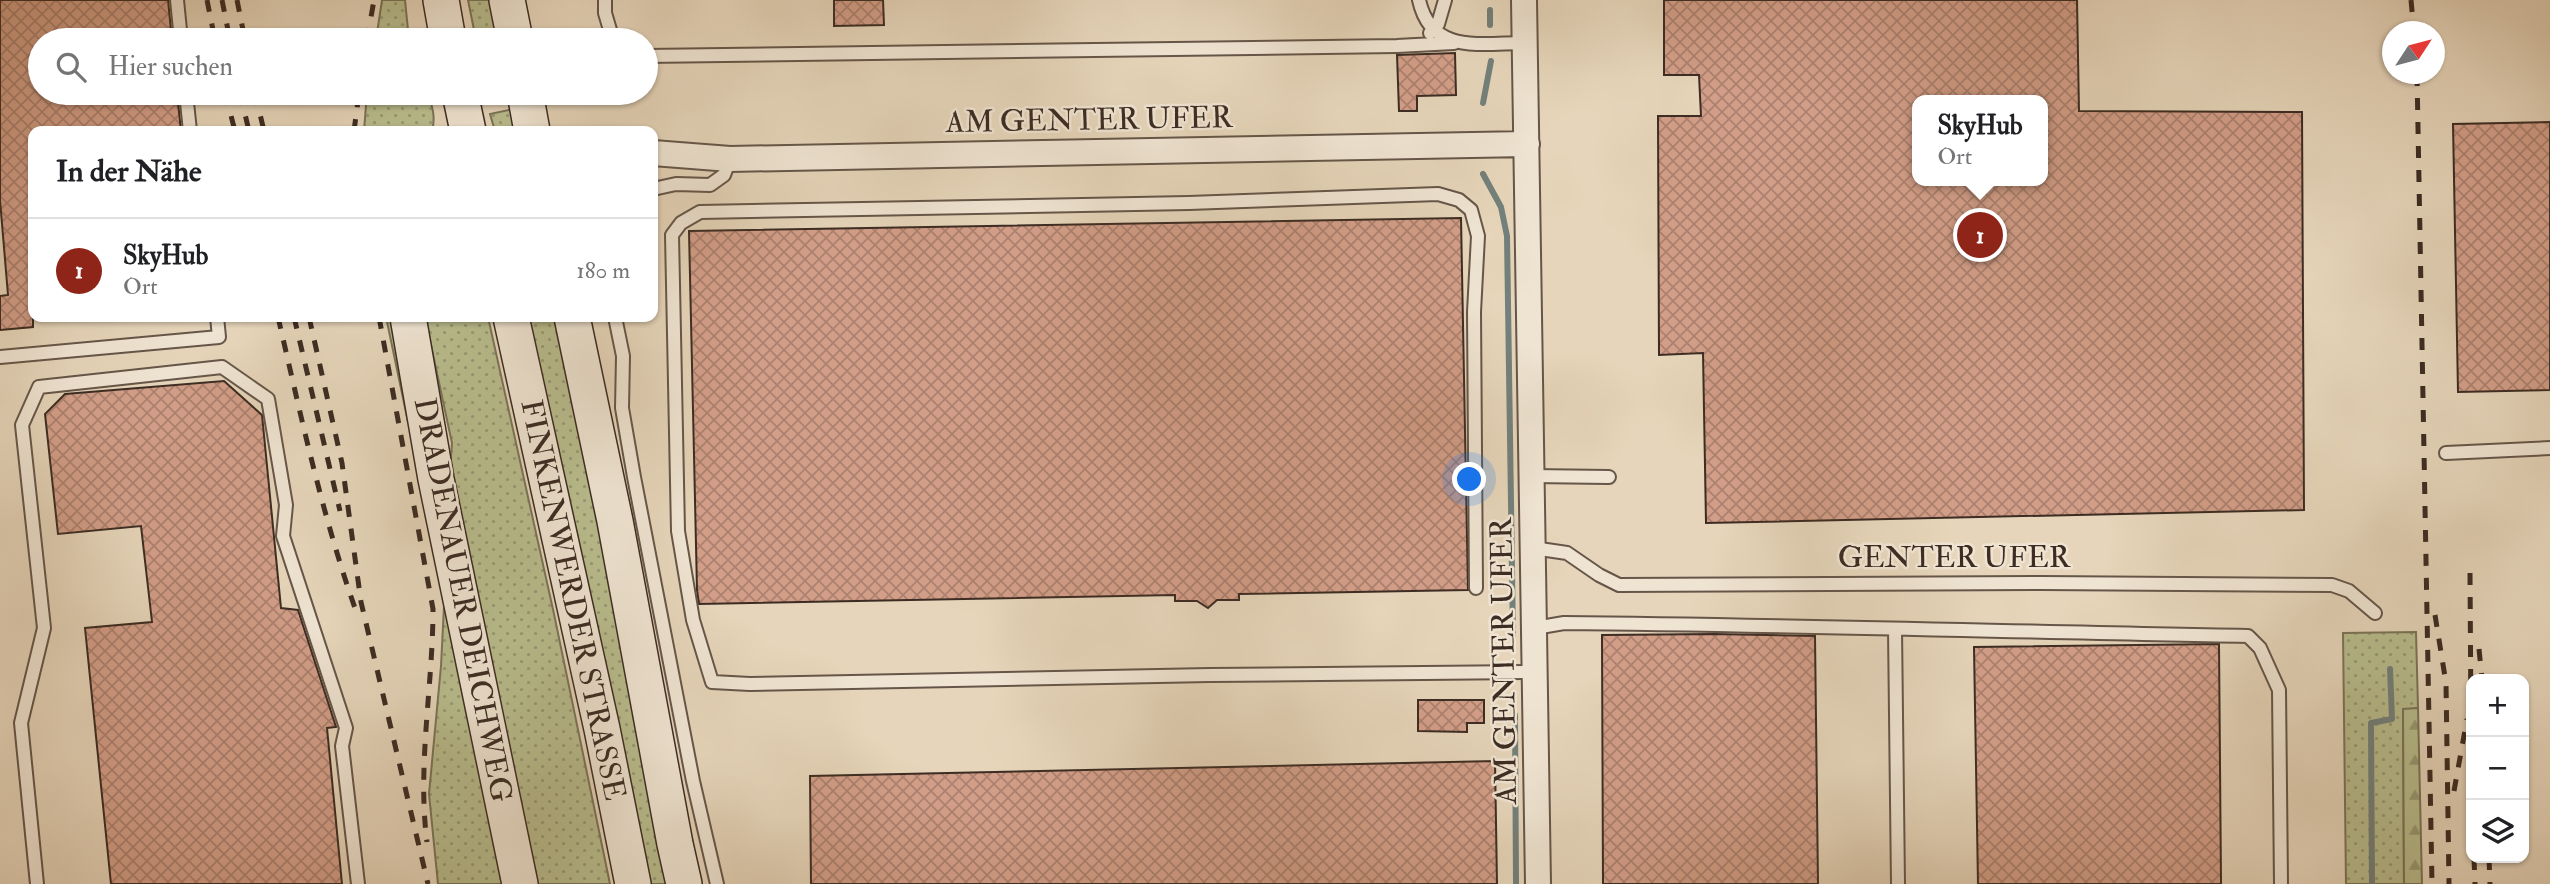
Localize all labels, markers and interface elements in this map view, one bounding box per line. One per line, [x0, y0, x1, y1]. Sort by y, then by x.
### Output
north arrow [2382, 21, 2445, 84]
search box [28, 28, 658, 105]
icon: search [52, 48, 90, 86]
text: Hier suchen [108, 51, 233, 83]
popup [1912, 95, 2048, 186]
street label: AM GENTER UFER [944, 99, 1234, 141]
text: SkyHub [1937, 110, 2023, 142]
text: Ort [1937, 142, 1972, 171]
text: In der Nähe [56, 153, 201, 190]
pin: 1 [1957, 209, 2003, 261]
text: SkyHub [123, 240, 208, 272]
text: 1 [75, 256, 83, 285]
text: 180 m [577, 256, 630, 285]
text: Ort [123, 272, 158, 301]
street label: DRADENAUER DEICHWEG [406, 395, 520, 805]
street label: FINKENWERDER STRASSE [512, 396, 634, 804]
your location [1452, 462, 1486, 496]
street label: AM GENTER UFER [1483, 516, 1525, 806]
street label: GENTER UFER [1838, 539, 2072, 576]
map controls [2466, 674, 2529, 863]
button: + [2466, 674, 2529, 737]
button: − [2466, 737, 2529, 800]
button: layers [2466, 800, 2529, 863]

